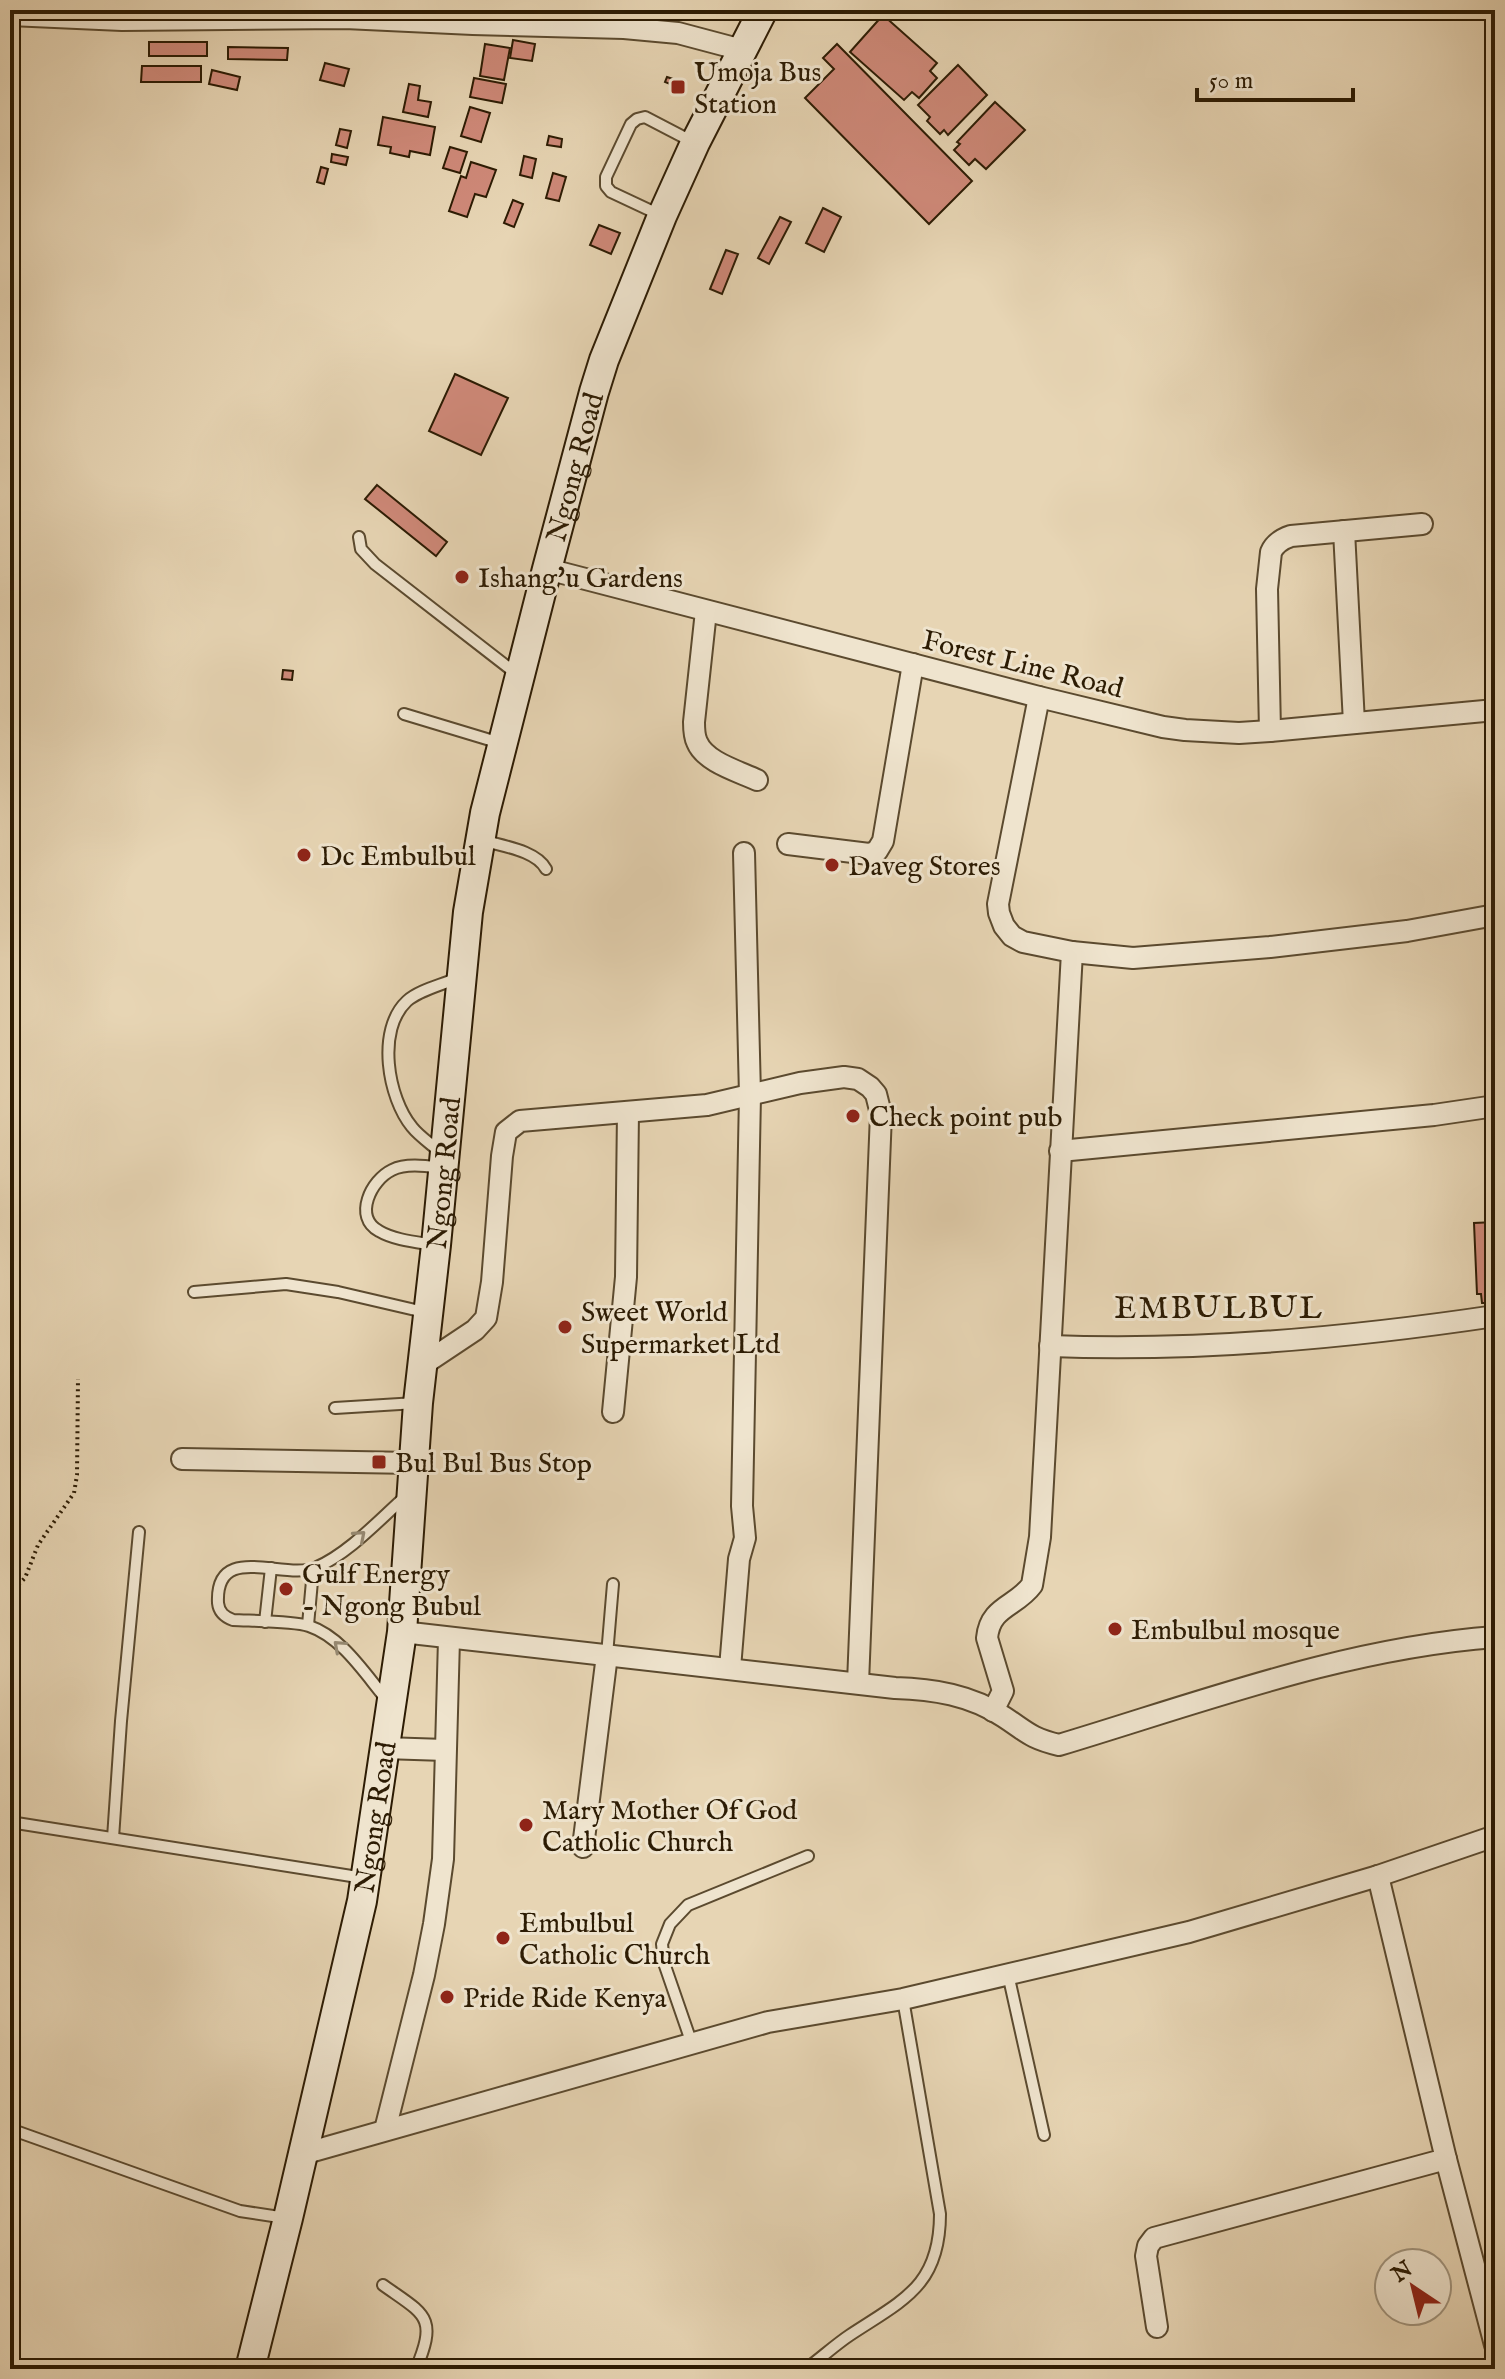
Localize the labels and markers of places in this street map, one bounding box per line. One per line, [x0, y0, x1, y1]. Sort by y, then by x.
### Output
place label: Umoja Bus Station [694, 56, 821, 123]
marker: Umoja Bus Station [669, 78, 687, 96]
place label: Ishang'u Gardens [478, 562, 683, 597]
marker: Ishang'u Gardens [453, 568, 471, 586]
place label: Dc Embulbul [320, 840, 476, 875]
marker: Dc Embulbul [295, 846, 313, 864]
place label: Daveg Stores [848, 850, 1001, 885]
marker: Daveg Stores [823, 856, 841, 874]
place label: Check point pub [869, 1101, 1063, 1136]
marker: Check point pub [844, 1107, 862, 1125]
place label: Sweet World Supermarket Ltd [581, 1296, 780, 1363]
marker: Sweet World Supermarket Ltd [556, 1318, 574, 1336]
place label: Bul Bul Bus Stop [395, 1447, 592, 1482]
marker: Bul Bul Bus Stop [370, 1453, 388, 1471]
place label: Gulf Energy - Ngong Bubul [302, 1558, 481, 1625]
marker: Gulf Energy - Ngong Bubul [277, 1580, 295, 1598]
place label: Embulbul mosque [1131, 1614, 1340, 1649]
marker: Embulbul mosque [1106, 1620, 1124, 1638]
place label: Mary Mother Of God Catholic Church [542, 1794, 797, 1861]
marker: Mary Mother Of God Catholic Church [517, 1816, 535, 1834]
place label: Embulbul Catholic Church [519, 1907, 710, 1974]
marker: Embulbul Catholic Church [494, 1929, 512, 1947]
place label: Pride Ride Kenya [463, 1982, 668, 2017]
marker: Pride Ride Kenya [438, 1988, 456, 2006]

